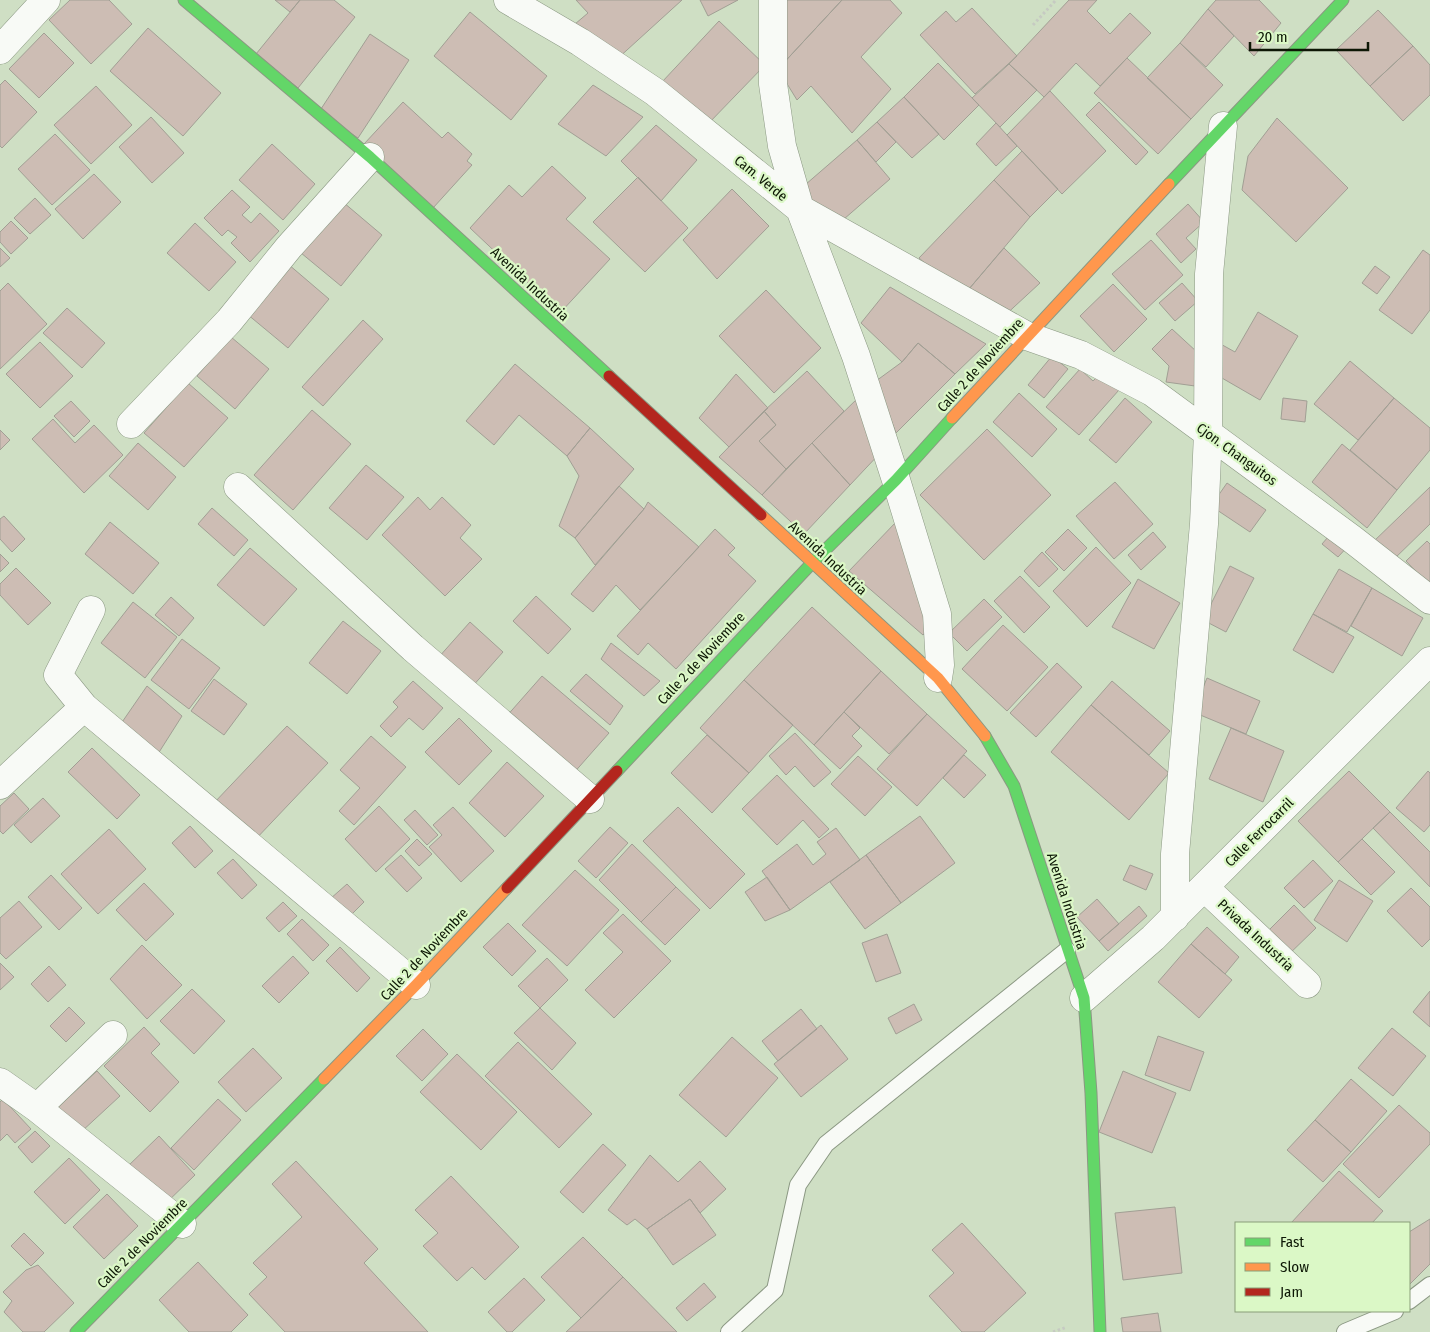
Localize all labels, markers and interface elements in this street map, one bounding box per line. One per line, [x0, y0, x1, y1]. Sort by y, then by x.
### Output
scale bar [1250, 20, 1368, 52]
text: 20 m [1258, 28, 1288, 46]
street label: Cam. Verde [731, 152, 791, 205]
street label: Avenida Industria [487, 244, 572, 325]
street label: Calle 2 de Noviembre [934, 315, 1027, 416]
street label: Cjon. Changuitos [1193, 420, 1280, 489]
street label: Avenida Industria [785, 518, 870, 599]
street label: Calle 2 de Noviembre [654, 608, 749, 708]
street label: Calle Ferrocarril [1221, 794, 1297, 870]
street label: Avenida Industria [1043, 851, 1090, 952]
street label: Privada Industria [1214, 896, 1297, 975]
street label: Calle 2 de Noviembre [377, 904, 472, 1004]
street label: Calle 2 de Noviembre [94, 1195, 191, 1292]
legend [1235, 1222, 1410, 1312]
text: Fast [1280, 1233, 1304, 1251]
text: Slow [1280, 1258, 1309, 1276]
text: Jam [1280, 1283, 1303, 1301]

